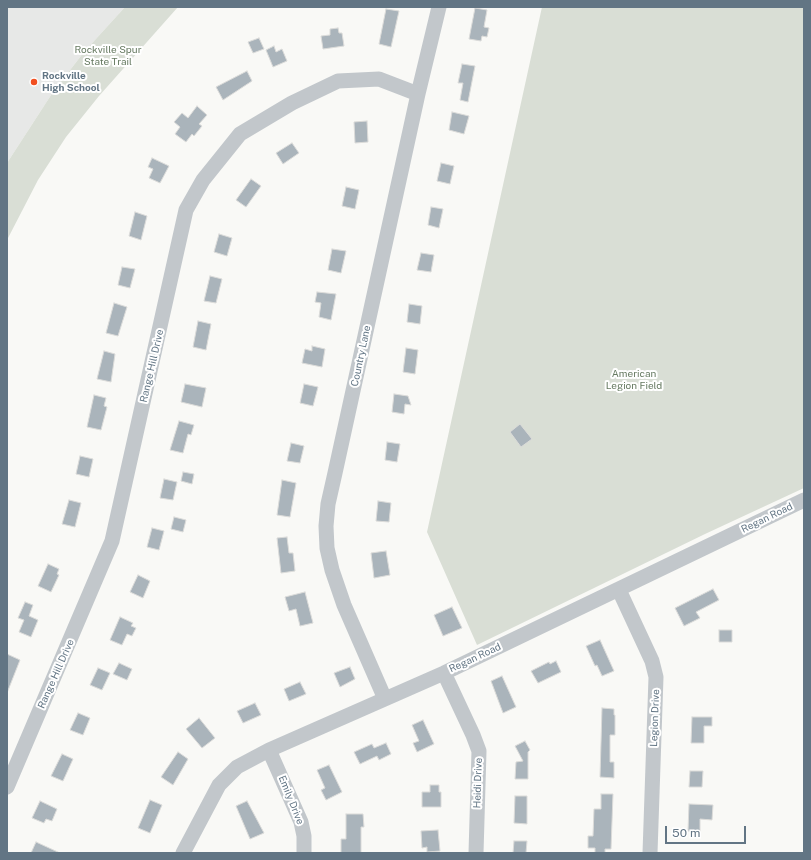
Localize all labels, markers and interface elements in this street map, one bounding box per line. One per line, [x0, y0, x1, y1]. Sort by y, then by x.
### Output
park label: Rockville Spur State Trail [74, 44, 142, 68]
place label: Rockville High School [42, 70, 100, 94]
marker: Rockville High School [29, 77, 39, 87]
street label: Country Lane [349, 324, 373, 388]
street label: Range Hill Drive [138, 328, 166, 404]
park label: American Legion Field [606, 368, 662, 392]
street label: Regan Road [739, 500, 795, 536]
street label: Range Hill Drive [35, 637, 77, 711]
street label: Regan Road [447, 641, 503, 675]
street label: Legion Drive [648, 689, 662, 747]
street label: Heidi Drive [471, 758, 485, 808]
street label: Emily Drive [276, 774, 306, 826]
scale bar [667, 818, 748, 844]
text: 50 m [672, 826, 700, 840]

